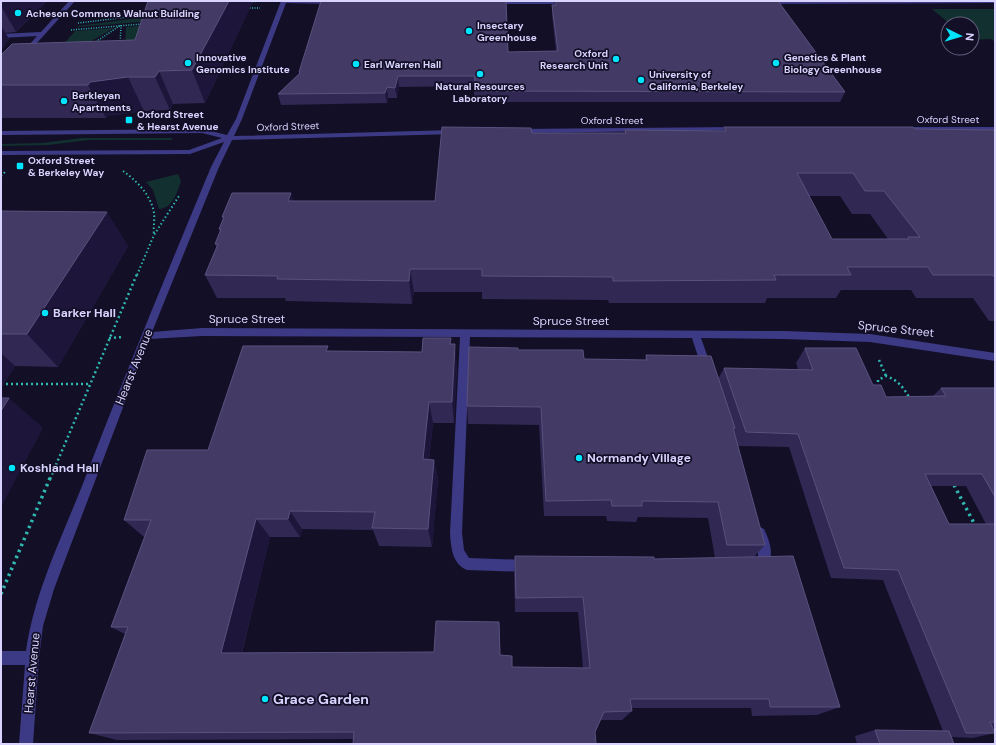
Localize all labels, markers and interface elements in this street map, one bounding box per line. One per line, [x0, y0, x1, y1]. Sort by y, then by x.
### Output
place label: Acheson Commons Walnut Building [26, 7, 200, 20]
marker: Acheson Commons Walnut Building [13, 8, 23, 18]
north arrow [940, 16, 980, 56]
place label: Insectary Greenhouse [477, 19, 537, 44]
marker: Insectary Greenhouse [464, 26, 474, 36]
text: N [963, 32, 977, 41]
place label: Oxford Research Unit [540, 47, 608, 72]
place label: Innovative Genomics Institute [196, 51, 290, 76]
place label: Genetics & Plant Biology Greenhouse [784, 51, 882, 76]
marker: Oxford Research Unit [611, 54, 621, 64]
marker: Innovative Genomics Institute [183, 58, 193, 68]
place label: Earl Warren Hall [364, 58, 442, 71]
marker: Genetics & Plant Biology Greenhouse [771, 58, 781, 68]
marker: Earl Warren Hall [351, 59, 361, 69]
place label: University of California, Berkeley [649, 68, 743, 93]
marker: Natural Resources Laboratory [475, 69, 485, 79]
marker: University of California, Berkeley [636, 75, 646, 85]
place label: Natural Resources Laboratory [435, 80, 525, 105]
place label: Berkleyan Apartments [72, 89, 131, 114]
marker: Berkleyan Apartments [59, 96, 69, 106]
place label: Oxford Street & Hearst Avenue [137, 108, 218, 133]
street label: Oxford Street [917, 113, 979, 126]
street label: Oxford Street [581, 114, 643, 127]
marker: Oxford Street & Hearst Avenue [124, 115, 134, 125]
street label: Oxford Street [256, 119, 320, 134]
place label: Oxford Street & Berkeley Way [28, 154, 104, 179]
marker: Oxford Street & Berkeley Way [15, 161, 25, 171]
place label: Barker Hall [53, 305, 116, 321]
marker: Barker Hall [40, 308, 50, 318]
street label: Spruce Street [209, 311, 286, 327]
street label: Spruce Street [533, 313, 610, 329]
street label: Spruce Street [857, 317, 935, 341]
street label: Hearst Avenue [112, 327, 157, 407]
place label: Normandy Village [587, 450, 691, 466]
marker: Normandy Village [574, 453, 584, 463]
place label: Koshland Hall [20, 460, 99, 476]
marker: Koshland Hall [7, 463, 17, 473]
street label: Hearst Avenue [21, 632, 43, 714]
place label: Grace Garden [273, 690, 369, 708]
marker: Grace Garden [260, 694, 270, 704]

